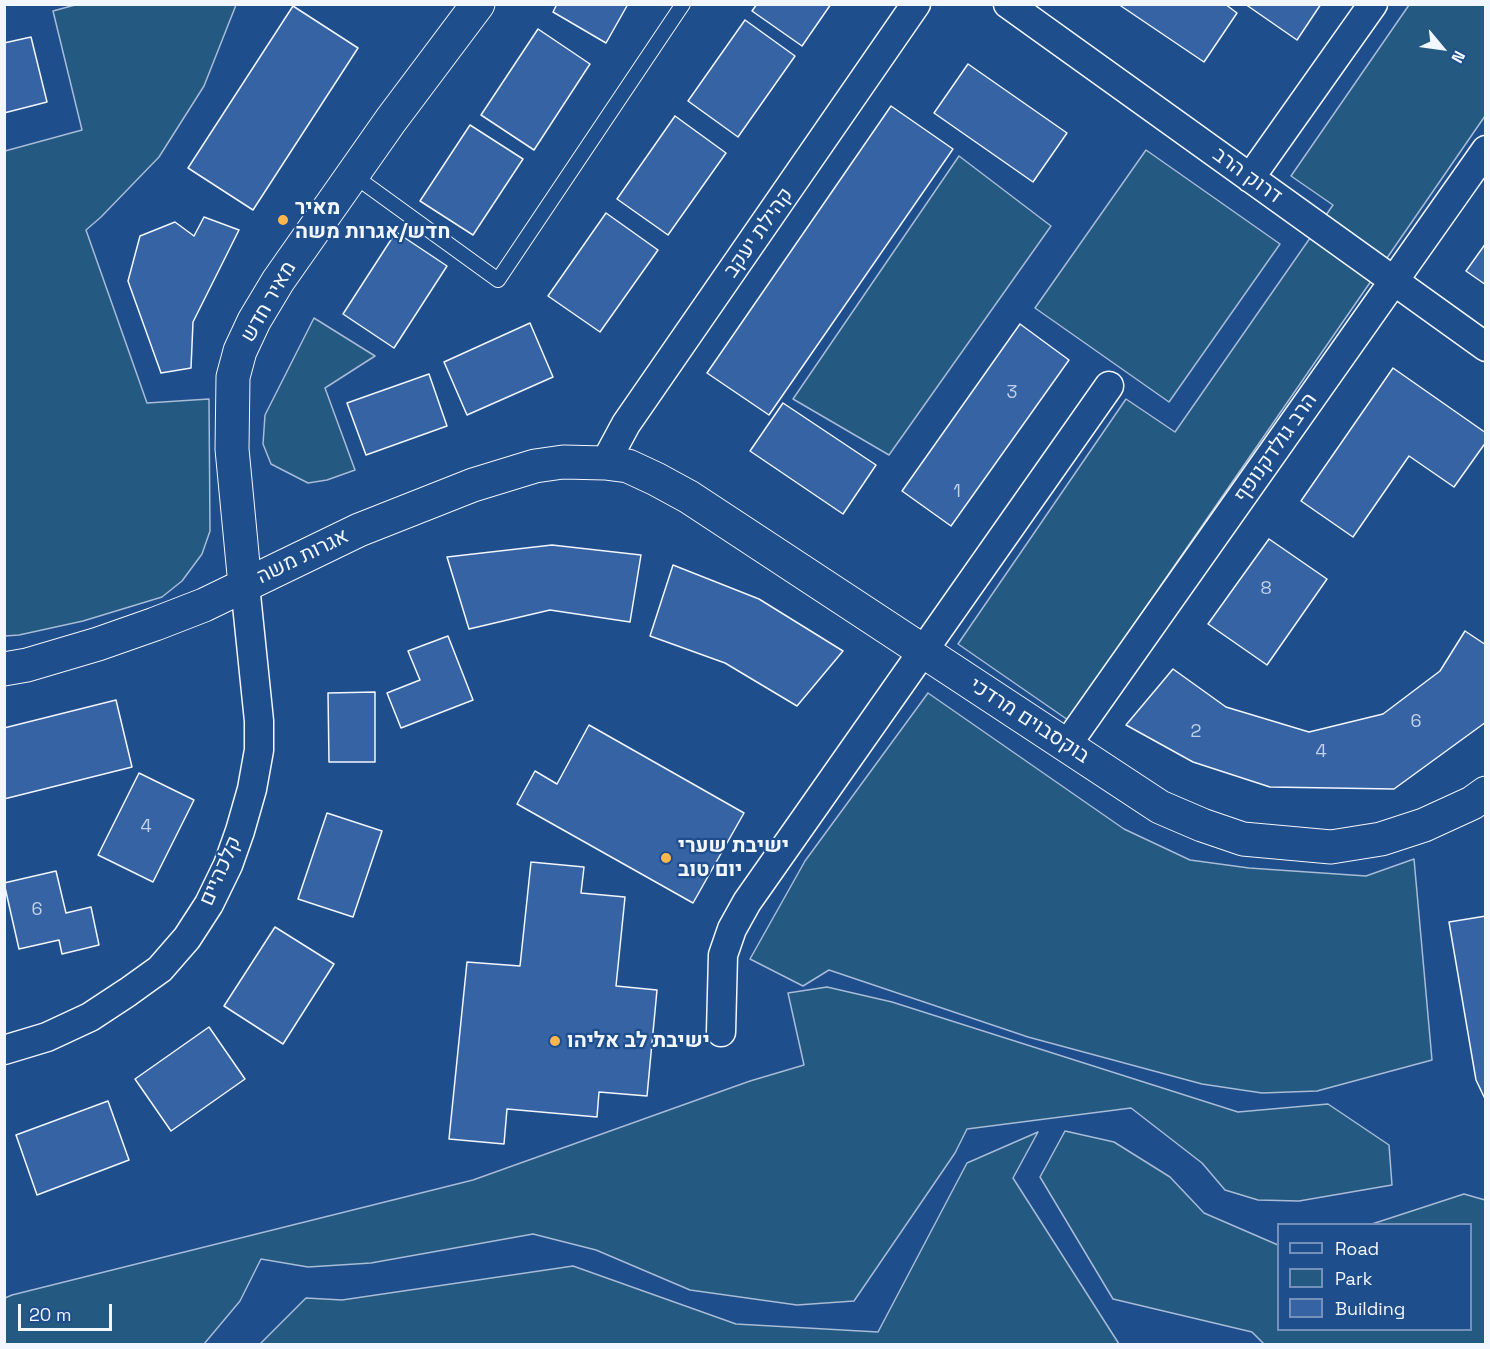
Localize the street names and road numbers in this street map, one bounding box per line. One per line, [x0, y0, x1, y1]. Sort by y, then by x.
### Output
street label: דרוק הרב [1207, 142, 1287, 210]
street label: קהילת יעקב [719, 183, 799, 283]
street label: מאיר חדש [236, 257, 302, 347]
street label: הרב גולדקנופף [1229, 388, 1323, 508]
street label: אגרות משה [253, 524, 353, 590]
street label: בוקסבוים מרדכי [964, 673, 1094, 769]
street label: קלכהיים [195, 832, 247, 910]

